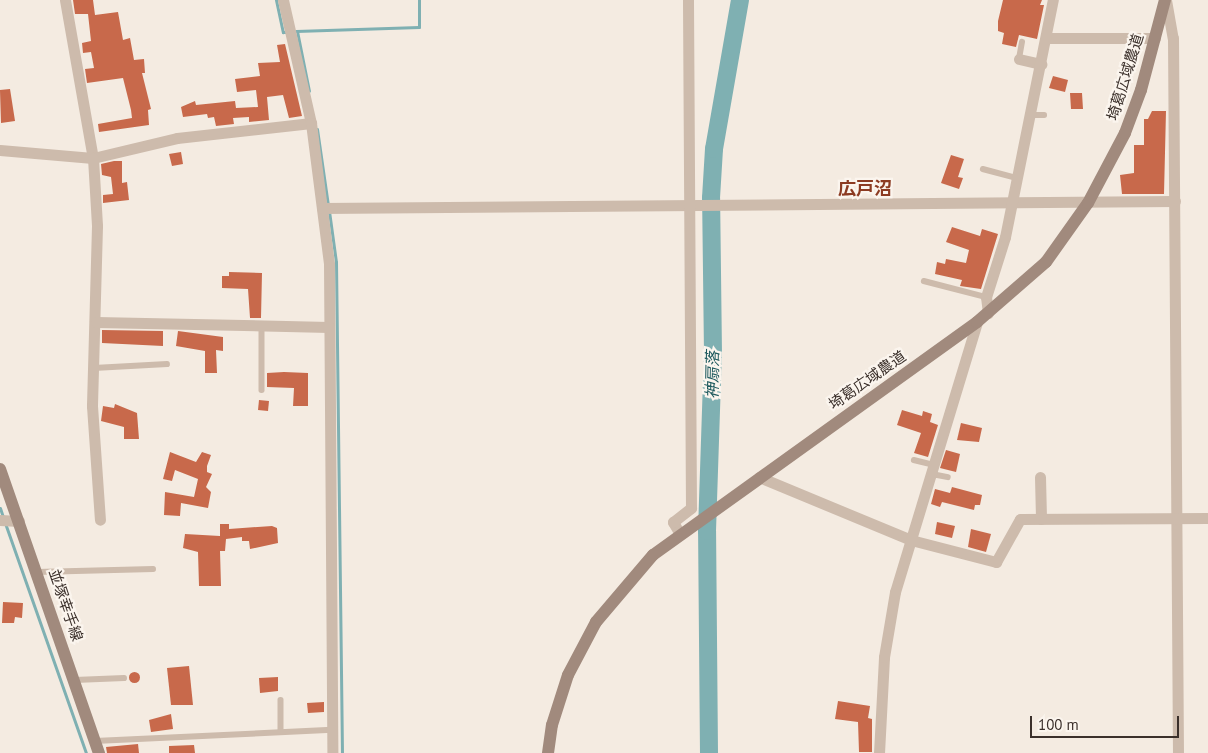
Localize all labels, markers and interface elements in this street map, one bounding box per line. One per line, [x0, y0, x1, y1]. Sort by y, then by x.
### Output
street label: 埼葛広域農道 [1103, 31, 1147, 123]
district label: 広戸沼 [838, 178, 892, 200]
street label: 埼葛広域農道 [825, 347, 909, 413]
water label: 神扇落 [702, 351, 722, 399]
street label: 並塚幸手線 [45, 567, 87, 643]
scale bar [1033, 706, 1182, 738]
text: 100 m [1038, 715, 1079, 734]

